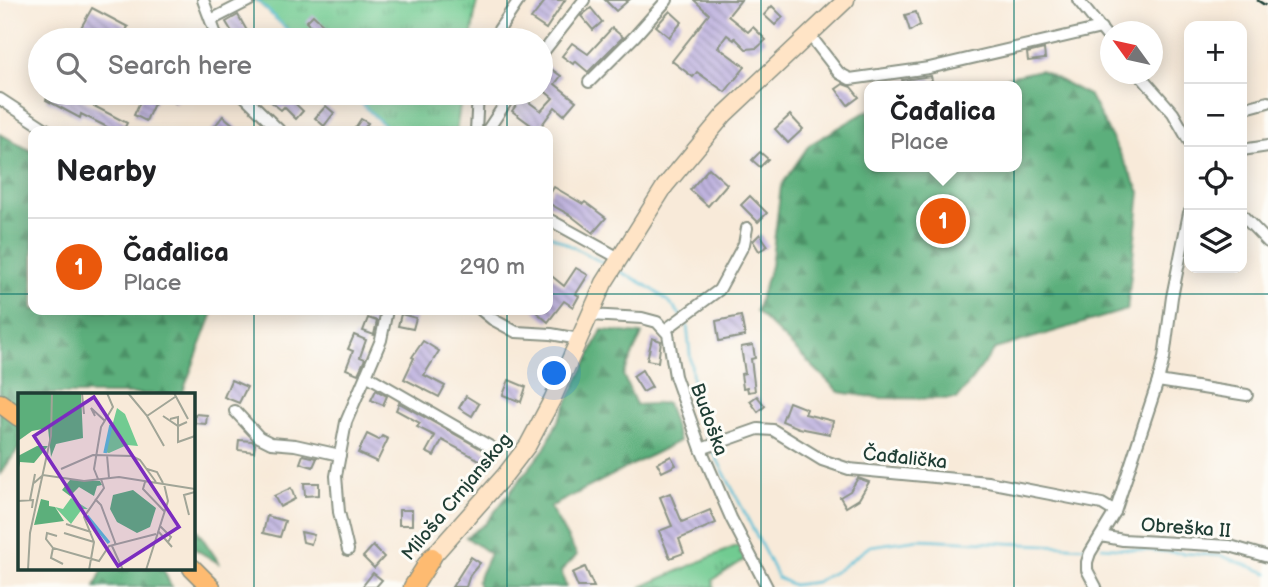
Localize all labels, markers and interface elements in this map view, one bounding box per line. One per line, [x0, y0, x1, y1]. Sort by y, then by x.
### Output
north arrow [1100, 21, 1163, 84]
map controls [1184, 21, 1247, 273]
button: + [1184, 21, 1247, 84]
search box [28, 28, 553, 105]
icon: search [52, 48, 90, 86]
text: Search here [108, 51, 252, 82]
popup [864, 81, 1022, 172]
button: − [1184, 84, 1247, 147]
text: Čađalica [890, 97, 996, 128]
text: Place [890, 128, 948, 156]
button: locate [1184, 147, 1247, 210]
text: Nearby [56, 154, 156, 190]
pin: 1 [920, 195, 966, 247]
button: layers [1184, 210, 1247, 273]
text: Čađalica [123, 238, 229, 269]
text: 1 [74, 253, 84, 281]
text: 290 m [459, 253, 525, 281]
text: Place [123, 269, 181, 297]
your location [537, 356, 571, 390]
street label: Budoška [685, 380, 732, 459]
inset map [18, 393, 194, 570]
street label: Miloša Crnjanskog [397, 429, 517, 565]
street label: Čađalička [862, 442, 948, 474]
street label: Obreška II [1140, 514, 1232, 543]

